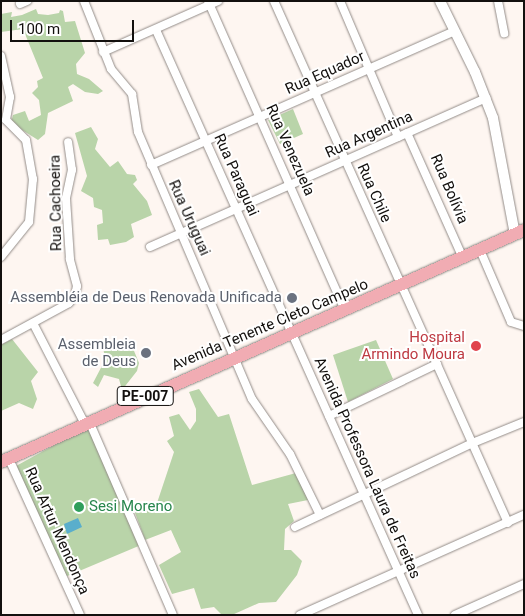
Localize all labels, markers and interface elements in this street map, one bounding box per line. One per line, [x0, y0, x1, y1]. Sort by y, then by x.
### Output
scale bar [12, 10, 136, 42]
text: 100 m [18, 20, 60, 38]
street label: Rua Equador [283, 48, 367, 98]
street label: Rua Venezuela [262, 101, 318, 199]
street label: Rua Argentina [323, 108, 415, 162]
street label: Rua Paraguai [210, 131, 262, 219]
street label: Rua Bolívia [426, 152, 472, 226]
street label: Rua Cachoeira [46, 155, 66, 251]
street label: Rua Chile [353, 161, 395, 225]
street label: Rua Uruguai [164, 177, 214, 259]
street label: Avenida Tenente Cleto Campelo [169, 275, 371, 375]
place label: Assembléia de Deus Renovada Unificada [10, 289, 282, 307]
marker: Assembléia de Deus Renovada Unificada [286, 292, 298, 304]
place label: Hospital Armindo Moura [361, 328, 465, 363]
place label: Assembleia de Deus [58, 335, 136, 370]
marker: Hospital Armindo Moura [469, 339, 483, 353]
marker: Assembleia de Deus [140, 347, 152, 359]
street label: Avenida Professora Laura de Freitas [310, 355, 424, 581]
road number: PE-007 [116, 384, 174, 408]
street label: Rua Artur Mendonça [21, 465, 93, 597]
place label: Sesi Moreno [89, 498, 172, 516]
marker: Sesi Moreno [73, 501, 85, 513]

